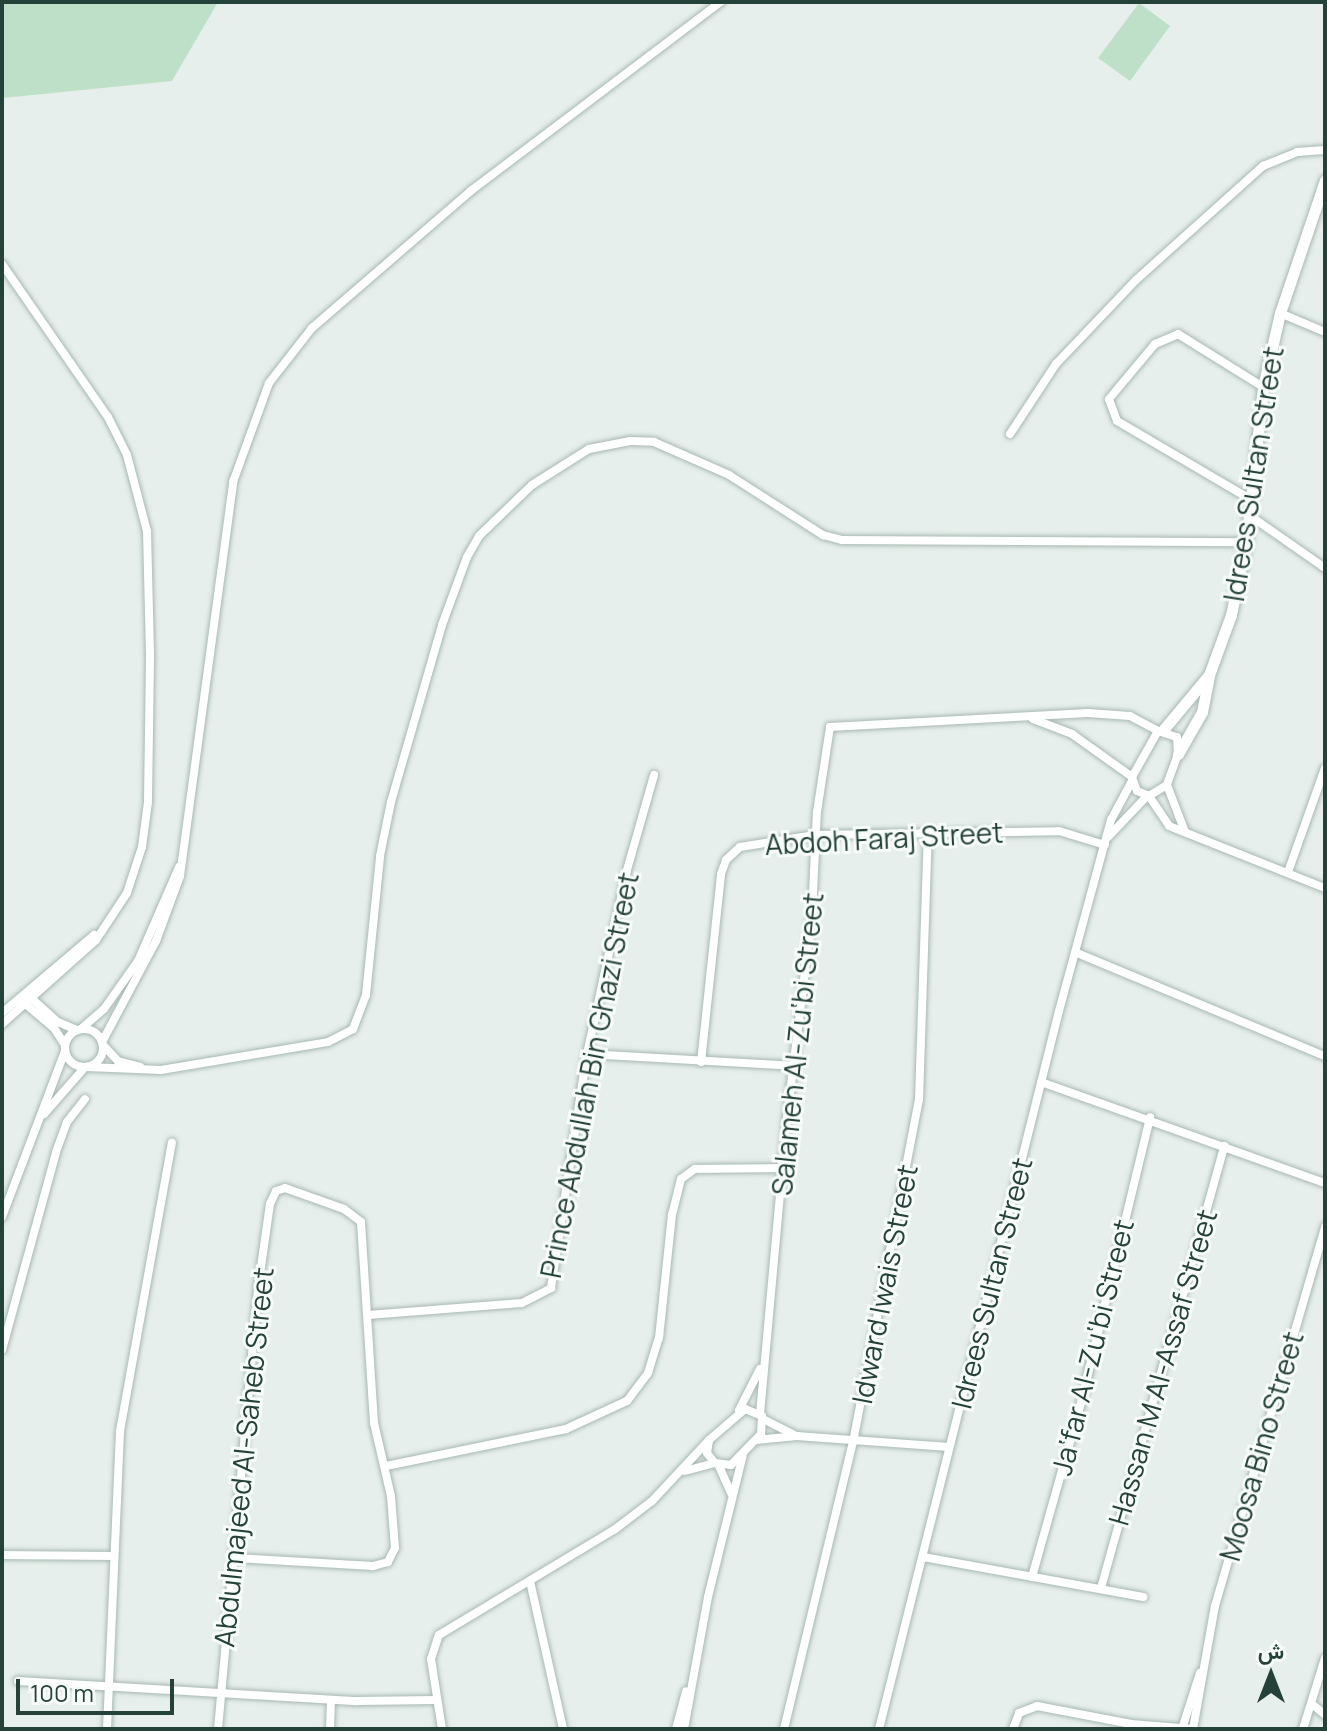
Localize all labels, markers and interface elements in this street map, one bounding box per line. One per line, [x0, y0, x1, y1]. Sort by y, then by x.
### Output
street label: Idrees Sultan Street [1216, 344, 1290, 604]
street label: Abdoh Faraj Street [764, 815, 1004, 861]
street label: Prince Abdullah Bin Ghazi Street [533, 869, 645, 1281]
street label: Salameh Al-Zu‘bi Street [764, 891, 830, 1197]
street label: Idrees Sultan Street [944, 1154, 1038, 1412]
street label: Idward Iwais Street [844, 1161, 924, 1407]
street label: Hassan M Al-Assaf Street [1101, 1205, 1223, 1529]
street label: Ja‘far Al-Zu‘bi Street [1044, 1216, 1140, 1478]
street label: Abdulmajeed Al-Saheb Street [206, 1266, 280, 1648]
street label: Moosa Bino Street [1212, 1327, 1310, 1565]
north arrow [1231, 1635, 1311, 1715]
text: ش [1258, 1636, 1284, 1666]
scale bar [20, 1663, 178, 1713]
text: 100 m [30, 1676, 94, 1709]

